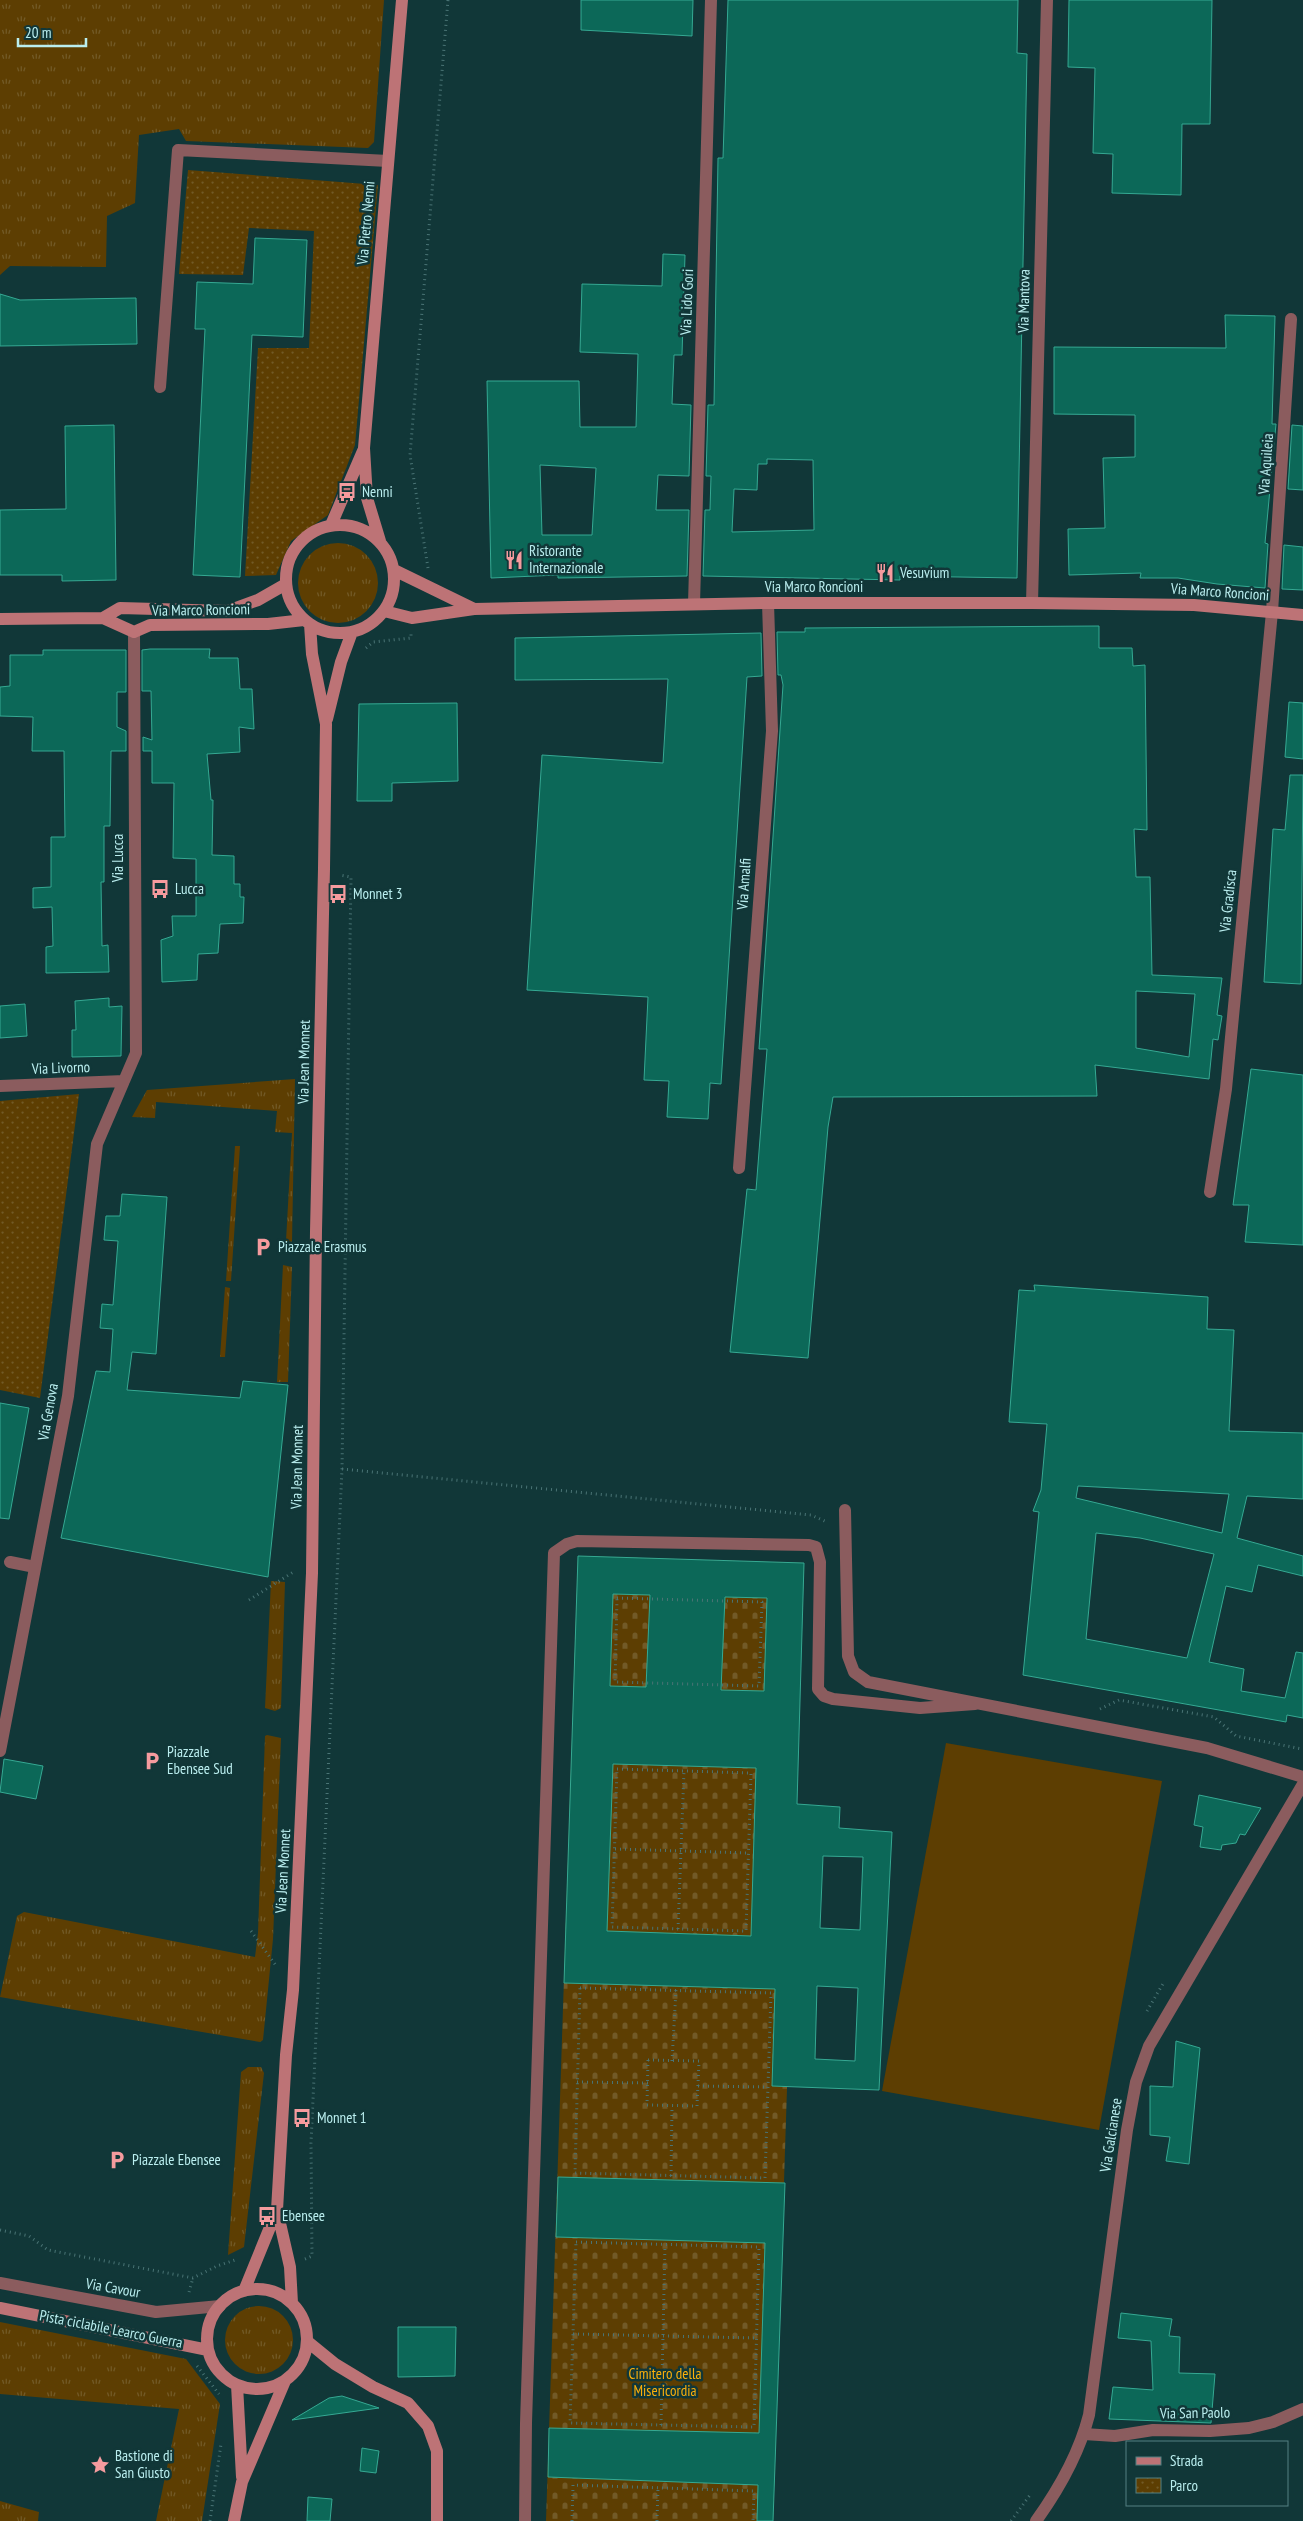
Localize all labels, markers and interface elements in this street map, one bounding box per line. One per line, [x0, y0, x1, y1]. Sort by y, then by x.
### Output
scale bar [18, 15, 85, 47]
text: 20 m [25, 23, 51, 42]
street label: Via Pietro Nenni [352, 180, 379, 267]
street label: Via Lido Gori [676, 269, 697, 336]
street label: Via Mantova [1013, 269, 1034, 334]
street label: Via Aquileia [1254, 433, 1277, 496]
bus stop icon: Nenni [336, 481, 358, 503]
place label: Nenni [362, 482, 393, 501]
place label: Ristorante Internazionale [529, 541, 603, 577]
restaurant icon: Ristorante Internazionale [503, 549, 525, 571]
restaurant icon: Vesuvium [874, 562, 896, 584]
place label: Vesuvium [899, 563, 949, 582]
street label: Via Marco Roncioni [764, 577, 863, 596]
street label: Via Marco Roncioni [1169, 579, 1270, 604]
street label: Via Marco Roncioni [151, 599, 250, 620]
street label: Via Lucca [108, 834, 127, 883]
street label: Via Amalfi [732, 857, 755, 912]
street label: Via Gradisca [1215, 869, 1240, 934]
bus stop icon: Lucca [149, 878, 171, 900]
place label: Lucca [175, 879, 204, 898]
bus stop icon: Monnet 3 [327, 883, 349, 905]
place label: Monnet 3 [353, 884, 402, 903]
street label: Via Jean Monnet [293, 1020, 314, 1105]
street label: Via Livorno [30, 1057, 90, 1078]
parking icon: Piazzale Erasmus [252, 1236, 274, 1258]
place label: Piazzale Erasmus [278, 1237, 367, 1256]
street label: Via Genova [33, 1382, 62, 1443]
street label: Via Jean Monnet [286, 1425, 307, 1510]
place label: Piazzale Ebensee Sud [167, 1742, 233, 1778]
parking icon: Piazzale Ebensee Sud [141, 1750, 163, 1772]
street label: Via Jean Monnet [271, 1828, 294, 1915]
street label: Via Galcianese [1095, 2096, 1126, 2174]
bus stop icon: Monnet 1 [291, 2107, 313, 2129]
place label: Monnet 1 [317, 2108, 366, 2127]
parking icon: Piazzale Ebensee [106, 2149, 128, 2171]
place label: Piazzale Ebensee [132, 2150, 221, 2169]
bus stop icon: Ebensee [256, 2205, 278, 2227]
place label: Ebensee [282, 2206, 325, 2225]
street label: Via Cavour [83, 2273, 143, 2302]
street label: Pista ciclabile Learco Guerra [38, 2305, 184, 2352]
park label: Cimitero della Misericordia [629, 2364, 701, 2400]
street label: Via San Paolo [1159, 2402, 1230, 2423]
legend [1126, 2441, 1288, 2506]
place label: Bastione di San Giusto [115, 2446, 173, 2482]
text: Strada [1170, 2451, 1203, 2470]
place icon: Bastione di San Giusto [89, 2454, 111, 2476]
text: Parco [1170, 2476, 1198, 2495]

